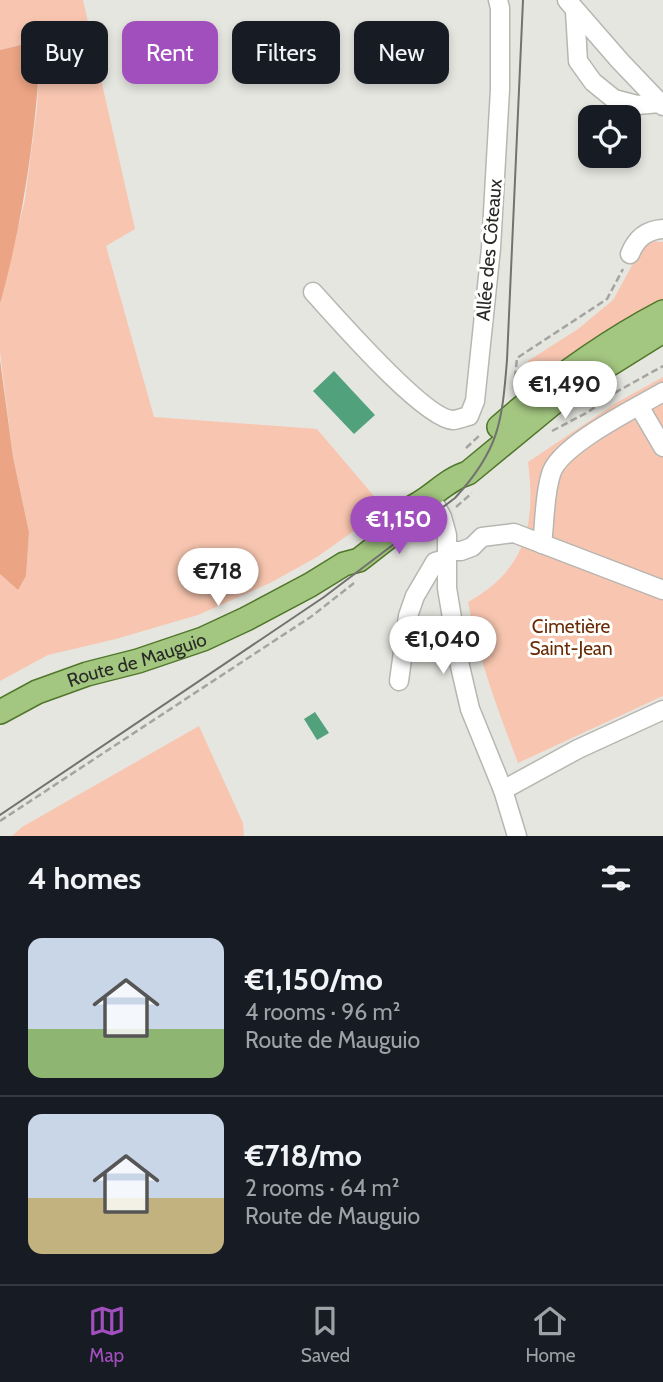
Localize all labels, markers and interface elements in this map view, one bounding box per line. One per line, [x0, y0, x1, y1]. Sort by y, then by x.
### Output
chip: Buy [21, 21, 108, 84]
chip: Rent [122, 21, 218, 84]
chip: Filters [232, 21, 340, 84]
chip: New [354, 21, 449, 84]
map controls [578, 105, 641, 168]
button: locate [578, 105, 641, 168]
street label: Allée des Côteaux [471, 178, 507, 322]
pin: €1,490 [508, 362, 622, 421]
text: €1,490 [529, 370, 601, 398]
pin: €1,150 [342, 496, 456, 556]
text: €1,150 [366, 505, 432, 533]
pin: €718 [177, 548, 259, 608]
text: €718 [194, 557, 242, 585]
park label: Cimetière Saint-Jean [529, 615, 613, 660]
pin: €1,040 [386, 616, 500, 676]
text: €1,040 [405, 625, 481, 653]
street label: Route de Mauguio [64, 627, 209, 692]
icon: filters [597, 859, 635, 897]
text: 4 homes [28, 860, 141, 897]
text: €1,150/mo [245, 961, 383, 998]
icon: home [84, 966, 168, 1050]
text: 4 rooms · 96 m² [245, 998, 400, 1026]
text: Route de Mauguio [245, 1026, 420, 1054]
text: €718/mo [245, 1137, 362, 1174]
icon: home [84, 1142, 168, 1226]
text: 2 rooms · 64 m² [245, 1174, 399, 1202]
text: Route de Mauguio [245, 1202, 420, 1230]
tab: Map [88, 1302, 126, 1367]
tab: Saved [301, 1302, 350, 1367]
tab: Home [525, 1302, 575, 1367]

